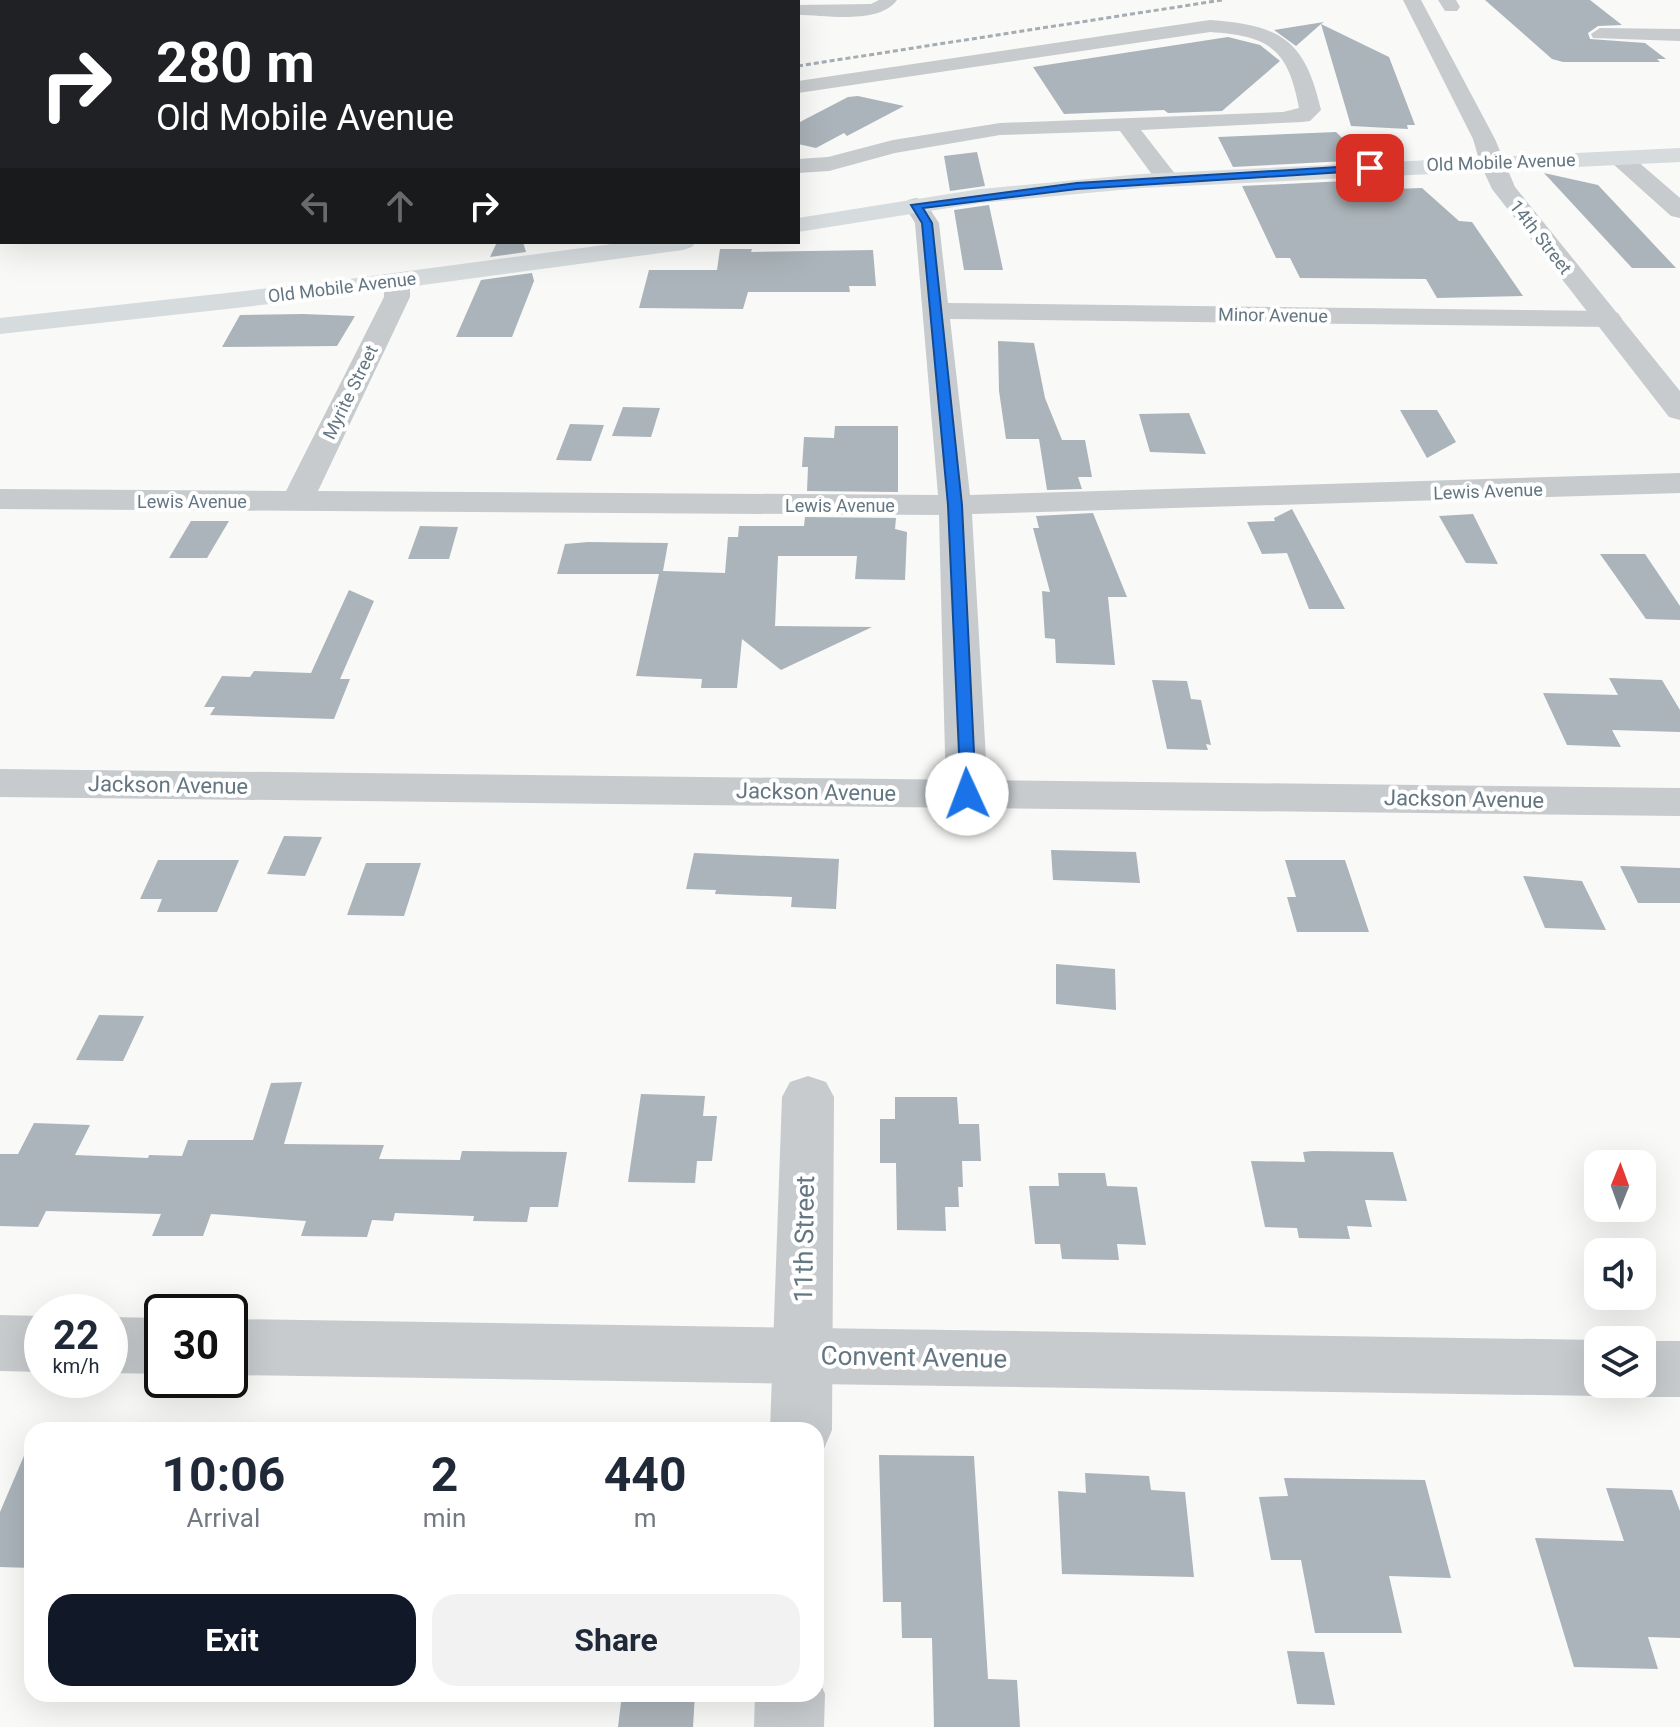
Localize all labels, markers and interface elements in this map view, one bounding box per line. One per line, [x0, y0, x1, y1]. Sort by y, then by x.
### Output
text: 280 m [156, 30, 315, 96]
icon: right [24, 32, 128, 136]
text: Old Mobile Avenue [156, 97, 454, 139]
pin [1336, 134, 1404, 202]
icon: arrive [1348, 146, 1392, 190]
street label: Old Mobile Avenue [1426, 149, 1576, 175]
icon: left [294, 184, 338, 228]
icon: ahead [378, 184, 422, 228]
icon: right [462, 184, 506, 228]
street label: 14th Street [1506, 196, 1576, 278]
street label: Old Mobile Avenue [267, 267, 417, 307]
street label: Minor Avenue [1218, 304, 1328, 326]
street label: Myrite Street [318, 341, 382, 442]
street label: Lewis Avenue [1433, 479, 1543, 503]
street label: Lewis Avenue [137, 491, 247, 512]
street label: Lewis Avenue [785, 495, 895, 516]
position arrow [925, 752, 1009, 836]
street label: Jackson Avenue [88, 771, 248, 799]
street label: Jackson Avenue [736, 778, 896, 806]
street label: Jackson Avenue [1384, 785, 1544, 813]
north arrow [1584, 1150, 1656, 1222]
map controls [1584, 1150, 1656, 1398]
street label: 11th Street [788, 1175, 820, 1303]
button: sound [1584, 1238, 1656, 1310]
speed limit sign: 30 [144, 1294, 248, 1398]
text: 22 [53, 1312, 99, 1359]
button: layers [1584, 1326, 1656, 1398]
street label: Convent Avenue [820, 1340, 1008, 1374]
text: km/h [53, 1354, 99, 1378]
text: 10:06 [162, 1446, 285, 1503]
text: 2 [431, 1446, 458, 1503]
text: 440 [604, 1446, 686, 1503]
text: Arrival [187, 1503, 260, 1533]
text: min [423, 1503, 466, 1533]
text: m [634, 1503, 657, 1533]
button: Exit [48, 1594, 416, 1686]
button: Share [432, 1594, 800, 1686]

